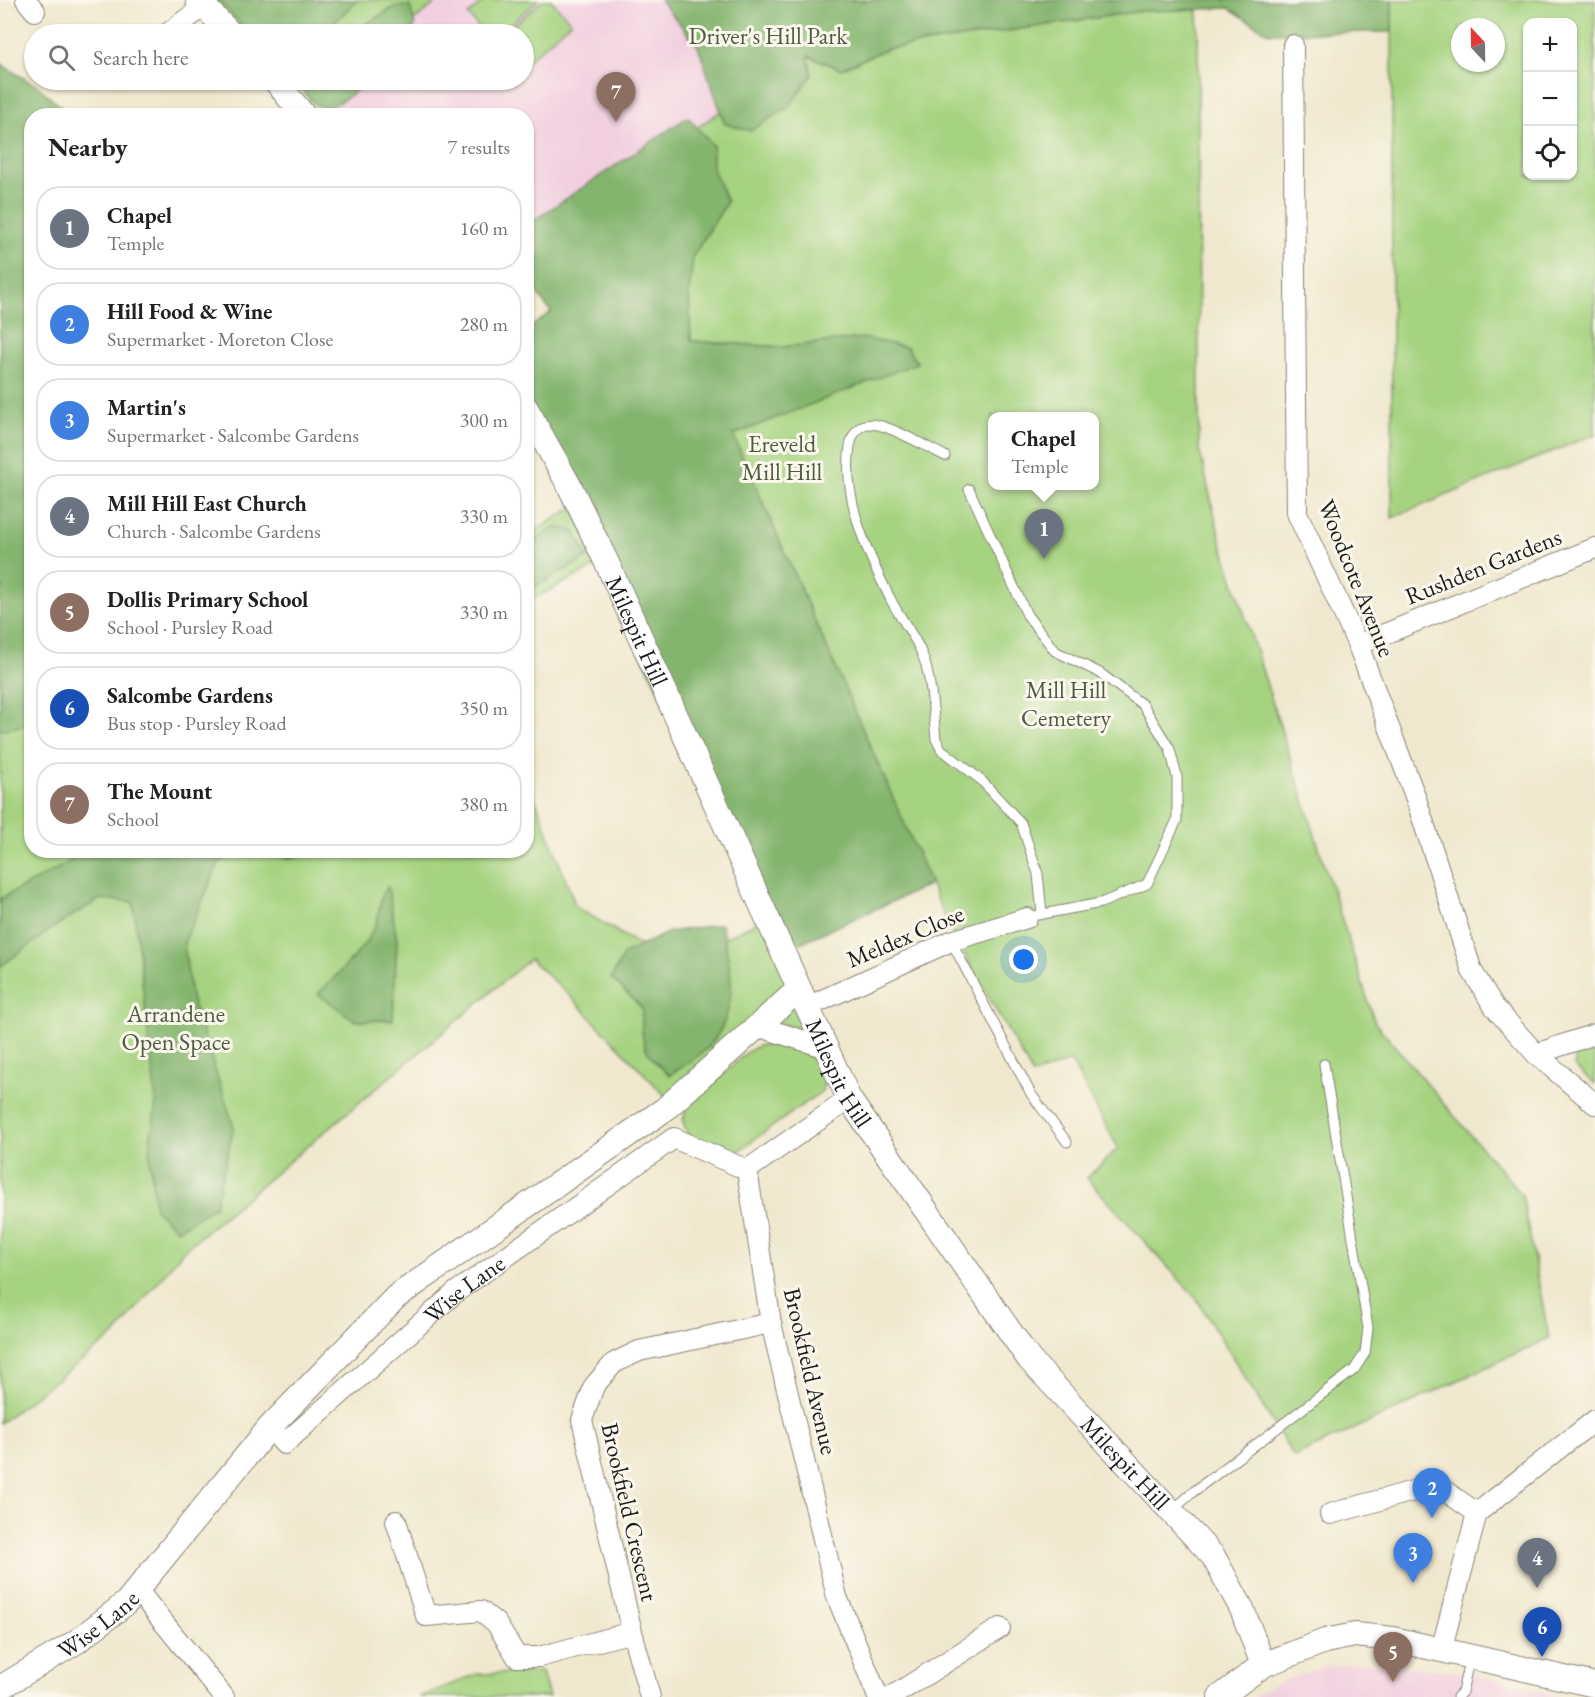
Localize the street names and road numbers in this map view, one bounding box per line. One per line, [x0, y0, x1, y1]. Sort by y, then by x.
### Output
street label: Woodcote Avenue [1311, 495, 1403, 661]
street label: Rushden Gardens [1400, 521, 1566, 611]
street label: Milespit Hill [599, 570, 676, 691]
street label: Meldex Close [842, 897, 968, 975]
street label: Milespit Hill [799, 1013, 879, 1133]
street label: Wise Lane [416, 1247, 511, 1329]
street label: Brookfield Avenue [777, 1285, 845, 1457]
street label: Milespit Hill [1074, 1409, 1178, 1516]
street label: Brookfield Crescent [594, 1420, 666, 1605]
street label: Wise Lane [51, 1584, 146, 1665]

